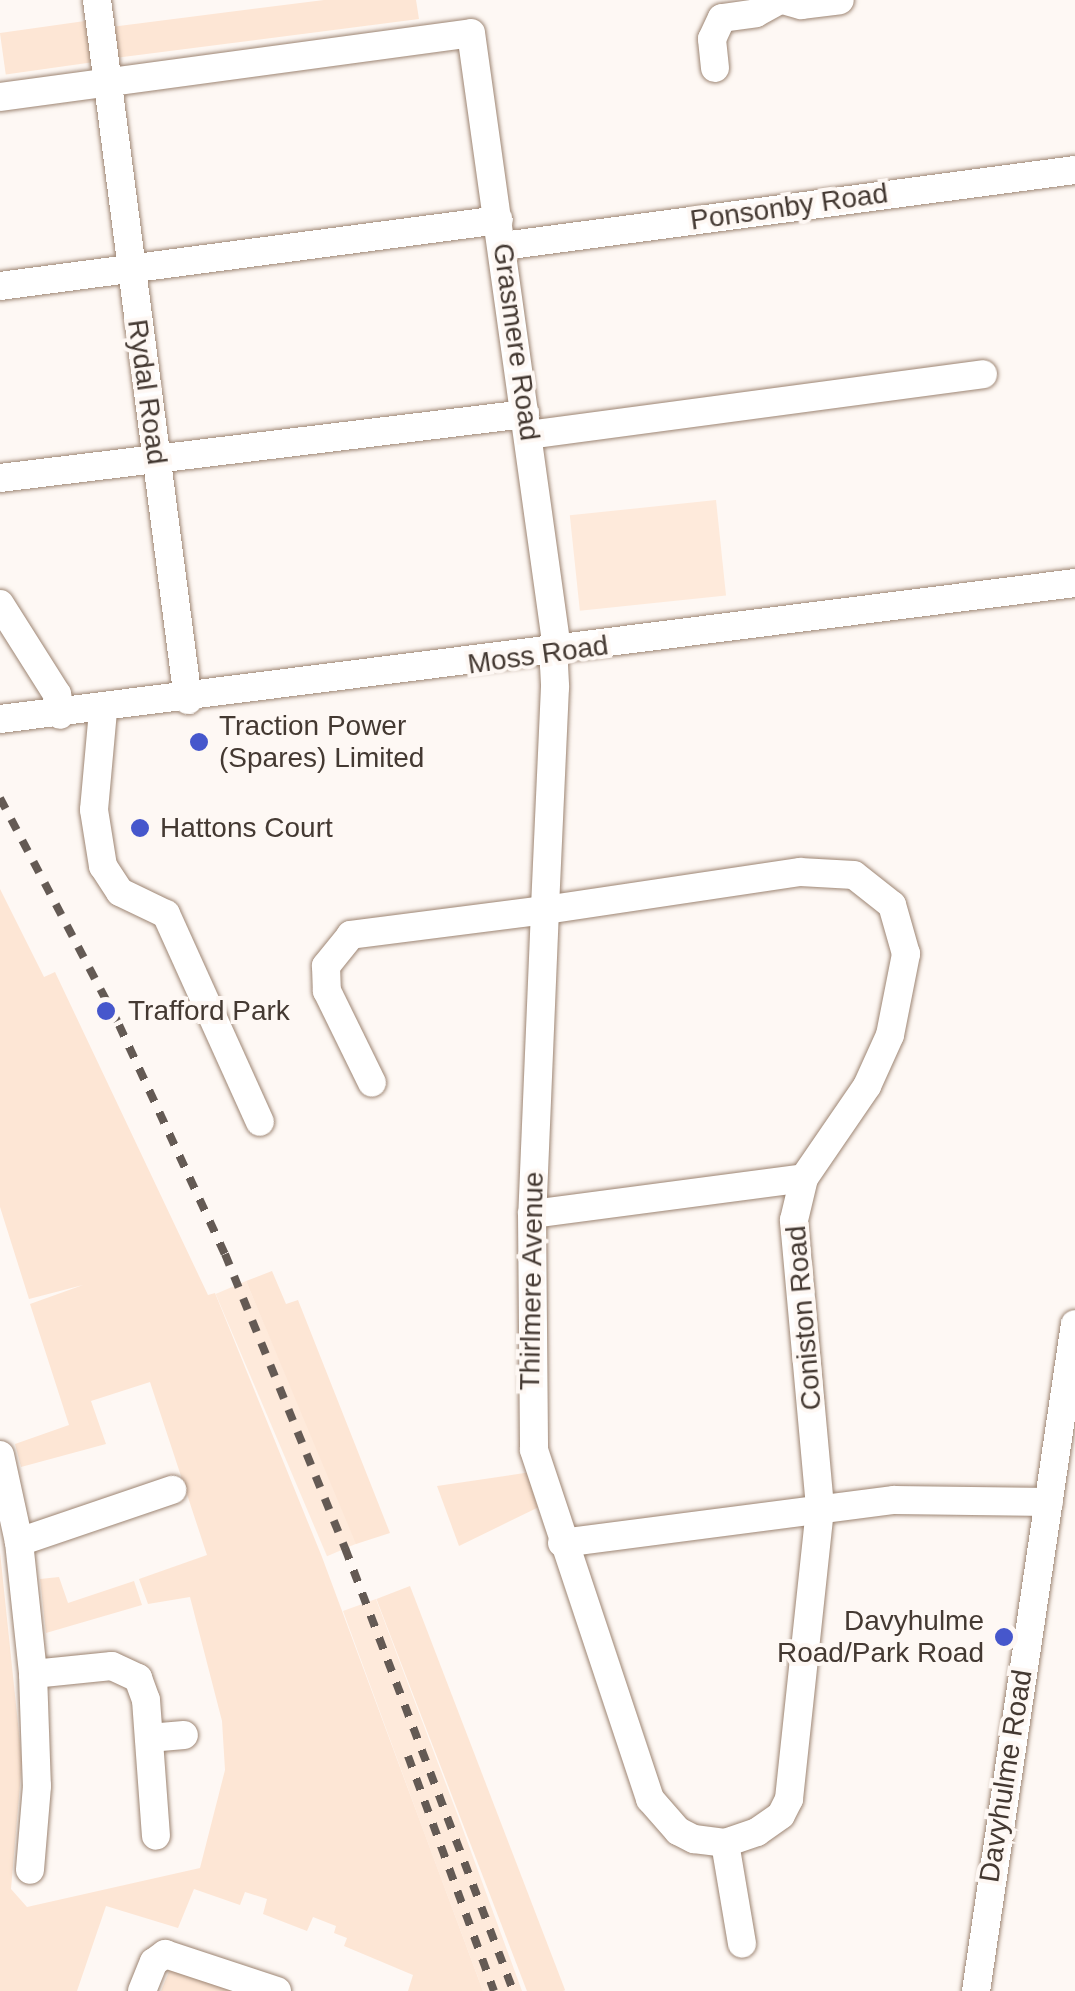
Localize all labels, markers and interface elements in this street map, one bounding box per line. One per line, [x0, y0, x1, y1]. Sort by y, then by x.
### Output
street label: Ponsonby Road [688, 176, 890, 238]
street label: Grasmere Road [486, 241, 546, 443]
street label: Rydal Road [120, 317, 174, 467]
street label: Moss Road [466, 629, 610, 681]
place label: Traction Power (Spares) Limited [219, 709, 424, 775]
marker: Traction Power (Spares) Limited [188, 731, 210, 753]
place label: Hattons Court [160, 811, 333, 845]
marker: Hattons Court [129, 817, 151, 839]
place label: Trafford Park [128, 994, 290, 1028]
marker: Trafford Park [93, 998, 119, 1024]
street label: Thirlmere Avenue [513, 1170, 551, 1392]
street label: Coniston Road [779, 1224, 829, 1412]
place label: Davyhulme Road/Park Road [777, 1604, 984, 1670]
marker: Davyhulme Road/Park Road [993, 1626, 1015, 1648]
street label: Davyhulme Road [973, 1667, 1039, 1885]

